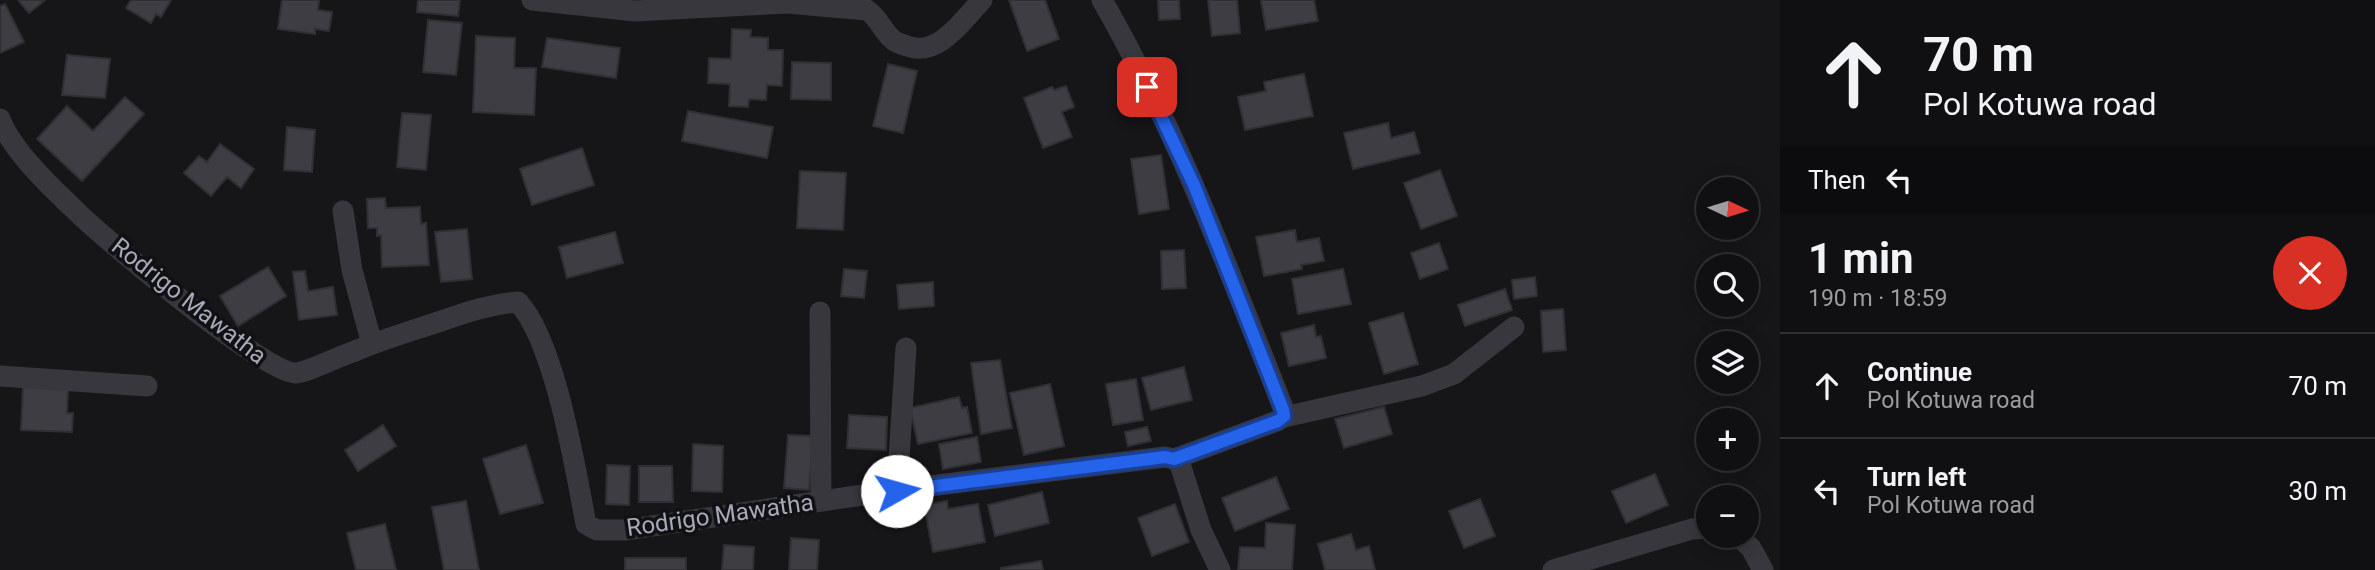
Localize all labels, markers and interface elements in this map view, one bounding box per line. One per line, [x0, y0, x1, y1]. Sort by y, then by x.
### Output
text: 70 m [1923, 26, 2034, 83]
icon: ahead [1808, 28, 1899, 119]
pin [1117, 57, 1177, 117]
icon: arrive [1128, 68, 1166, 106]
text: Pol Kotuwa road [1923, 85, 2157, 123]
icon: left [1880, 161, 1918, 199]
text: Then [1808, 165, 1866, 195]
north arrow [1696, 177, 1759, 240]
map controls [1696, 177, 1759, 548]
street label: Rodrigo Mawatha [106, 232, 272, 370]
text: 1 min [1808, 234, 1914, 283]
button: close [2273, 236, 2347, 310]
button: search [1696, 254, 1759, 317]
text: 190 m · 18:59 [1808, 285, 1947, 312]
button: layers [1696, 331, 1759, 394]
text: Continue [1867, 357, 1972, 387]
icon: ahead [1808, 367, 1846, 405]
text: 70 m [2289, 371, 2347, 401]
text: Pol Kotuwa road [1867, 387, 2035, 414]
button: + [1696, 408, 1759, 471]
position arrow [860, 454, 934, 528]
text: Turn left [1867, 462, 1966, 492]
icon: left [1808, 472, 1846, 510]
text: 30 m [2289, 476, 2347, 506]
button: − [1696, 485, 1759, 548]
street label: Rodrigo Mawatha [625, 488, 815, 542]
text: Pol Kotuwa road [1867, 492, 2035, 519]

